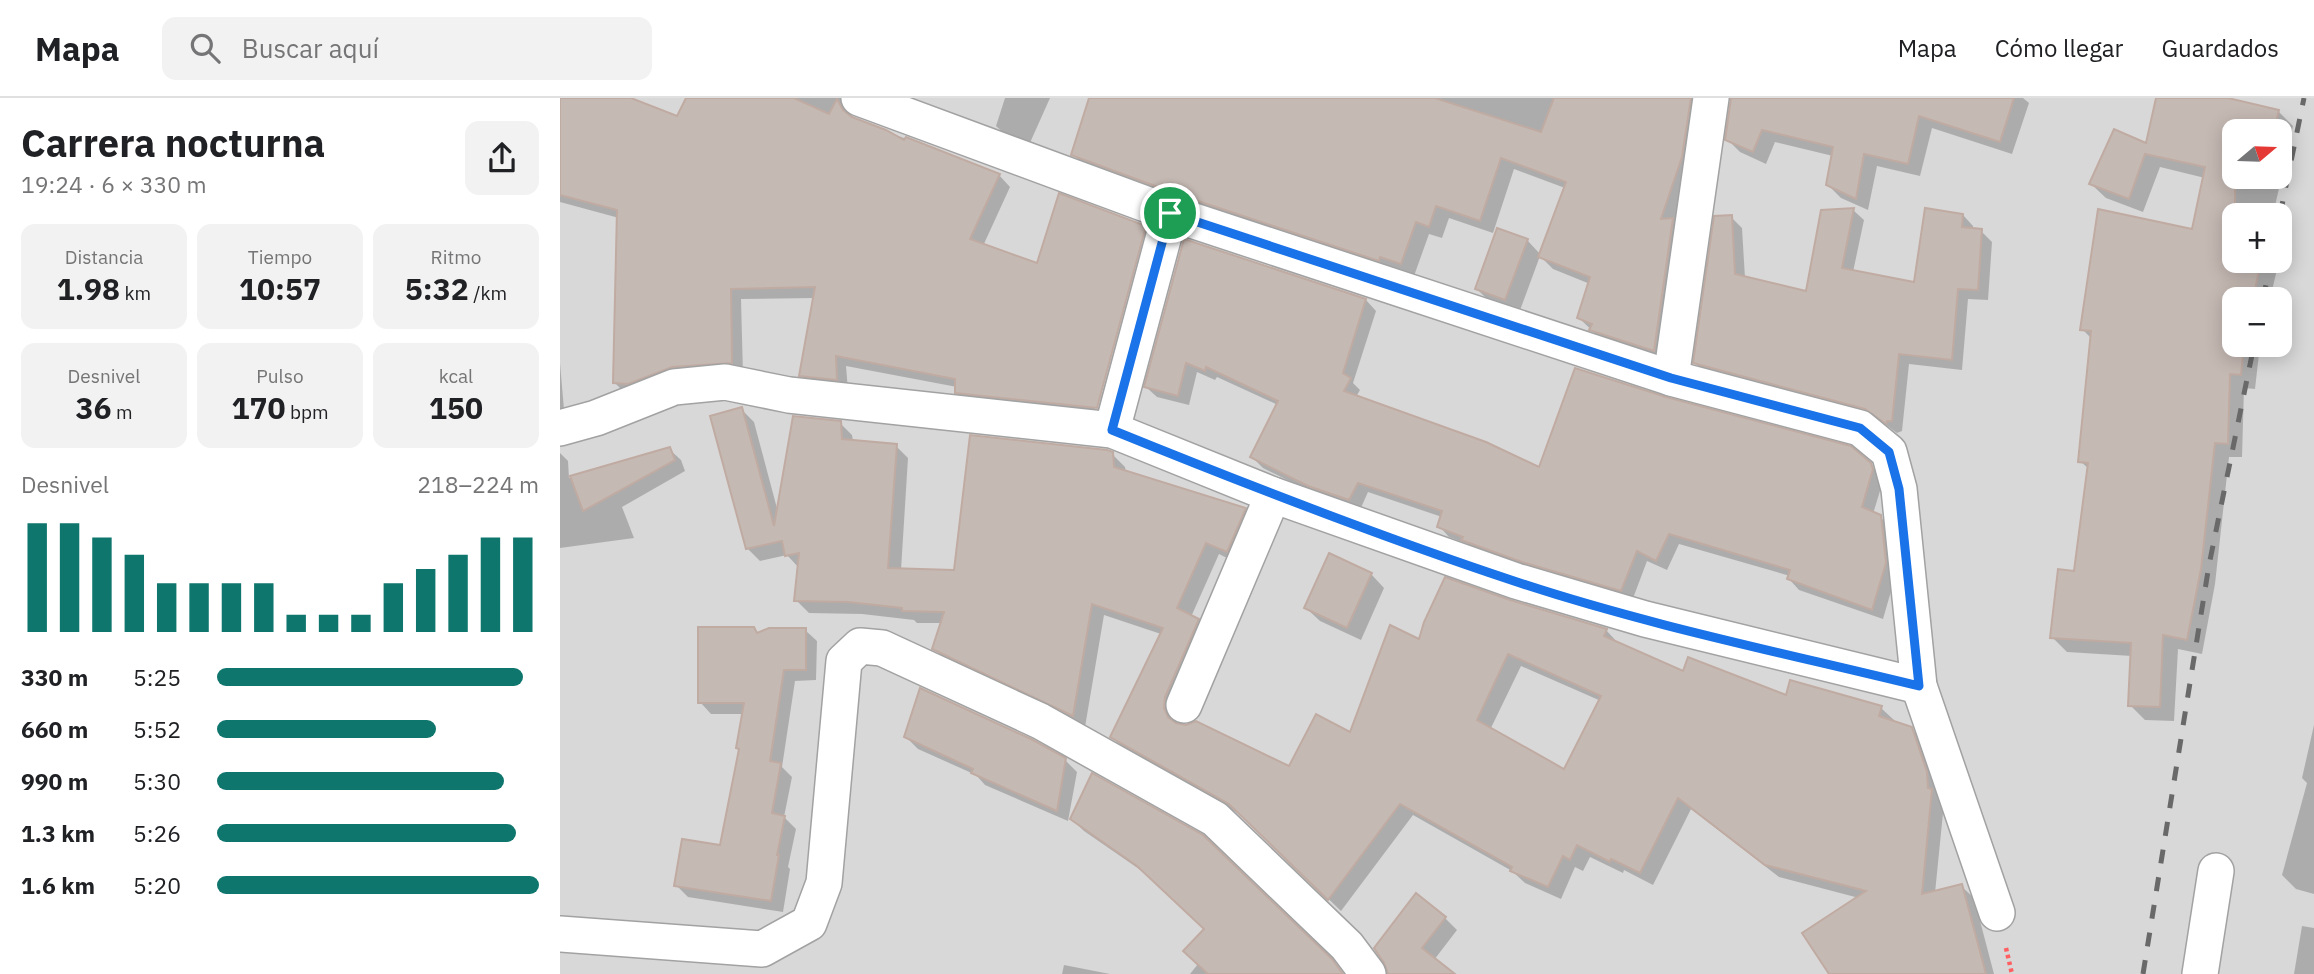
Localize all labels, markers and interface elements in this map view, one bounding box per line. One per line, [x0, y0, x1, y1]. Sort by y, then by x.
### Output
search box [162, 17, 652, 80]
text: Mapa [35, 27, 120, 70]
icon: search [186, 29, 224, 67]
text: Buscar aquí [242, 31, 379, 65]
text: Mapa [1898, 32, 1957, 64]
text: Cómo llegar [1995, 32, 2123, 64]
text: Guardados [2161, 32, 2279, 64]
text: Carrera nocturna [21, 118, 325, 167]
north arrow [2222, 119, 2292, 189]
map controls [2222, 119, 2292, 357]
button: share [465, 121, 539, 195]
text: 19:24 · 6 × 330 m [21, 169, 207, 199]
pin [1140, 183, 1200, 243]
icon: arrive [1151, 194, 1189, 232]
button: + [2222, 203, 2292, 273]
text: Distancia [65, 245, 143, 269]
text: Tiempo [248, 245, 312, 269]
text: Ritmo [431, 245, 481, 269]
text: 1.98 [57, 269, 120, 308]
text: 10:57 [239, 269, 321, 308]
text: 5:32 [405, 269, 469, 308]
text: km [120, 281, 151, 305]
text: /km [469, 281, 507, 305]
button: − [2222, 287, 2292, 357]
text: Desnivel [68, 364, 140, 388]
text: Pulso [256, 364, 304, 388]
text: kcal [439, 364, 473, 388]
text: 36 [75, 388, 111, 427]
text: 170 [231, 388, 285, 427]
text: 150 [429, 388, 483, 427]
text: m [111, 400, 133, 424]
text: bpm [285, 400, 329, 424]
text: Desnivel [21, 469, 109, 499]
text: 218–224 m [417, 469, 539, 499]
text: 330 m [21, 662, 88, 692]
text: 5:25 [133, 662, 181, 692]
text: 660 m [21, 714, 88, 744]
text: 5:52 [133, 714, 181, 744]
text: 990 m [21, 766, 88, 796]
text: 5:30 [133, 766, 181, 796]
text: 1.3 km [21, 818, 95, 848]
text: 5:26 [133, 818, 181, 848]
text: 1.6 km [21, 870, 95, 900]
text: 5:20 [133, 870, 181, 900]

